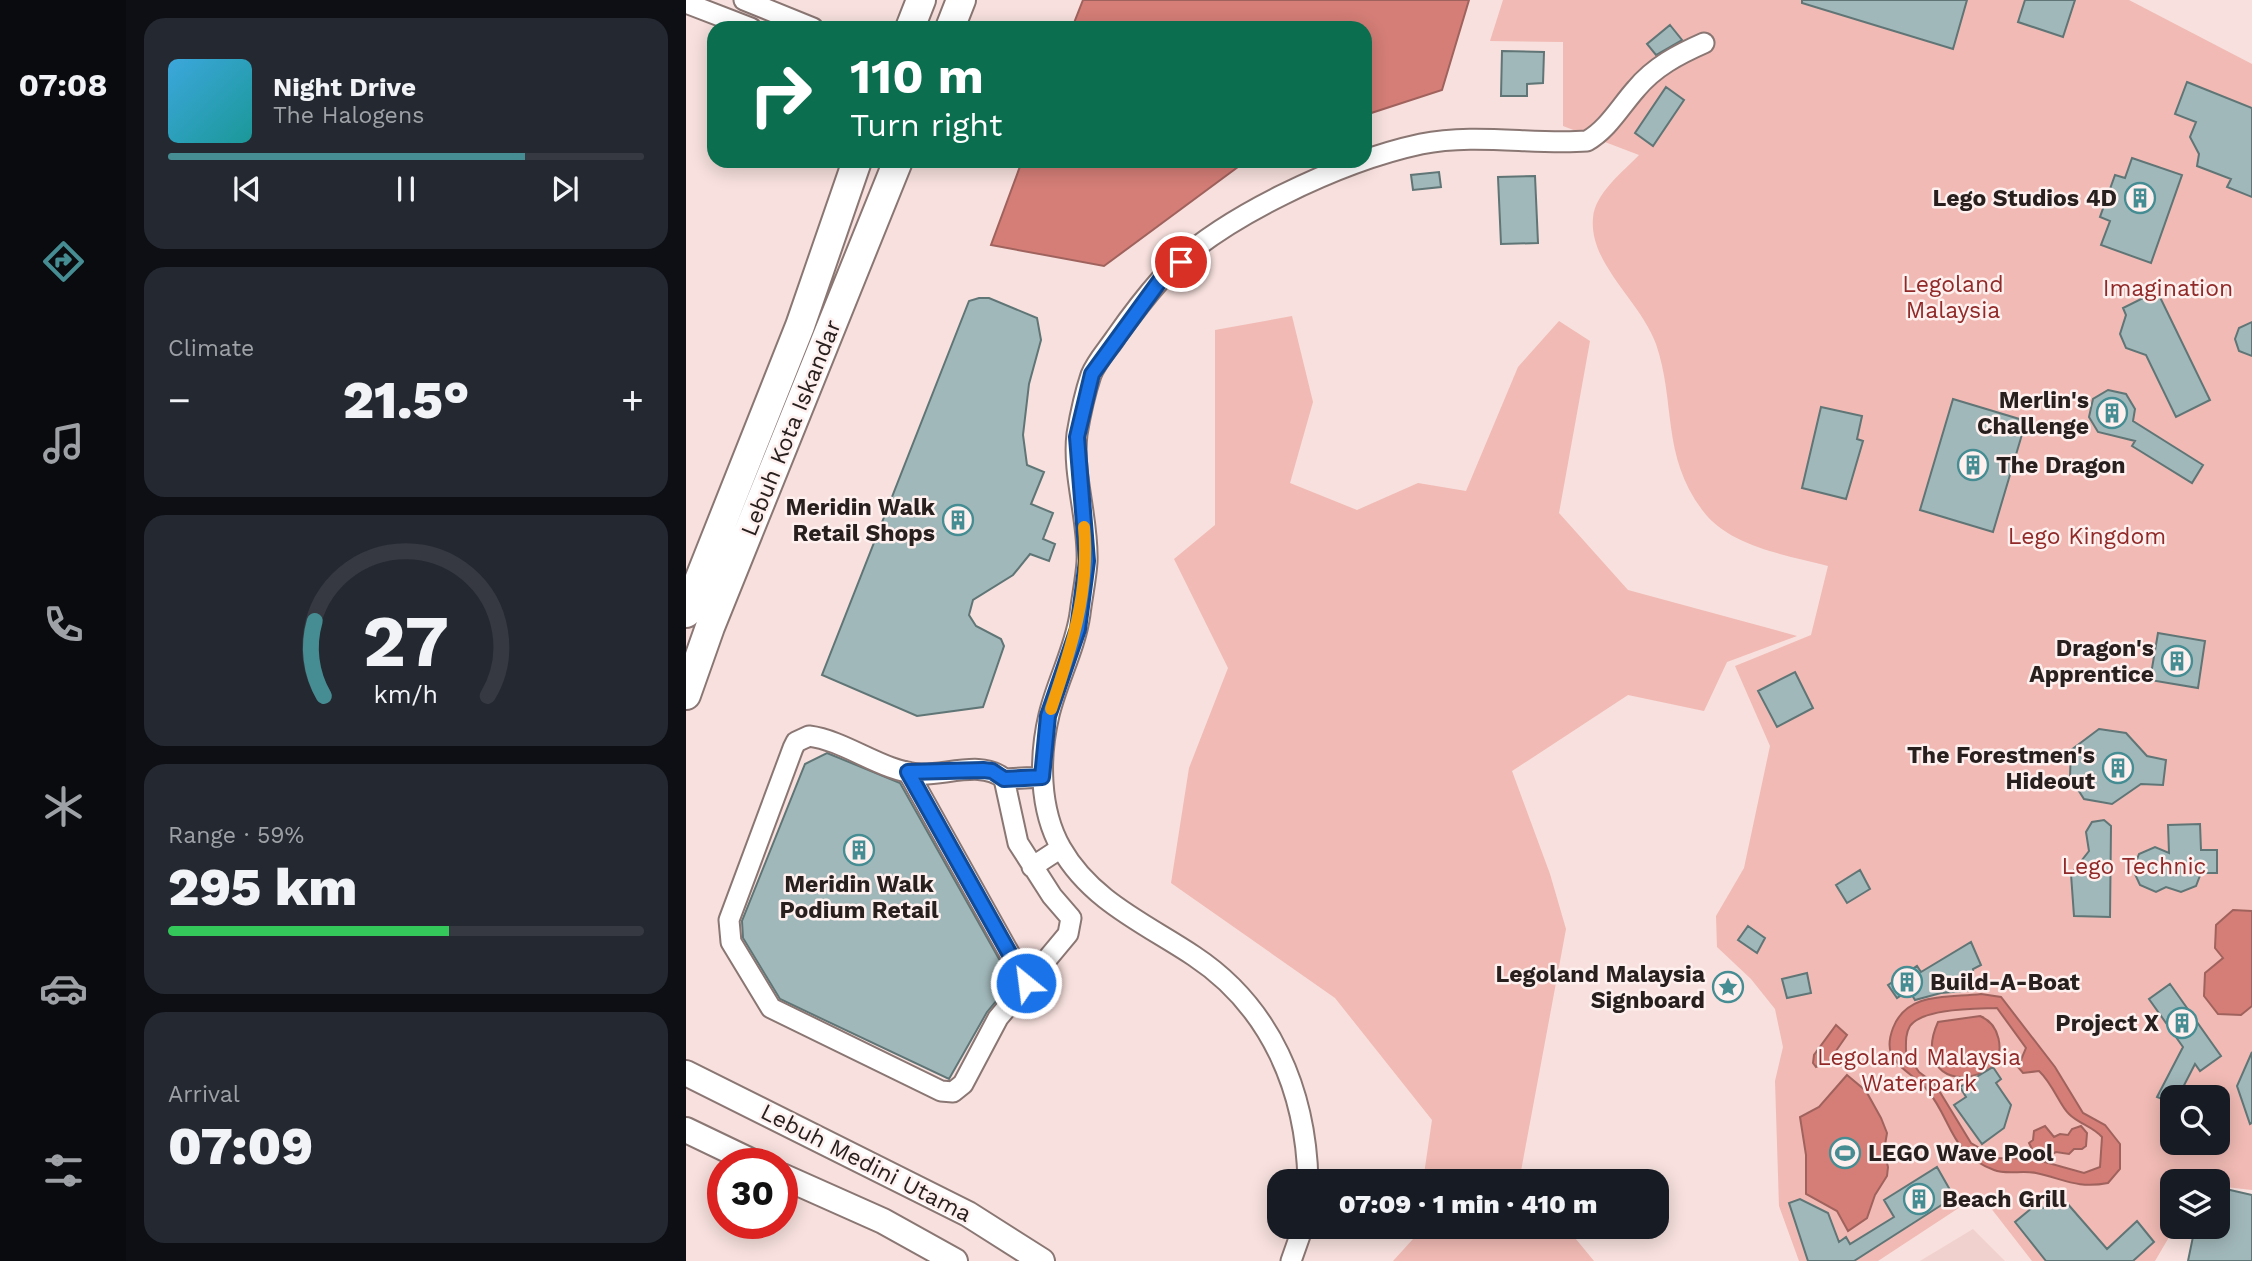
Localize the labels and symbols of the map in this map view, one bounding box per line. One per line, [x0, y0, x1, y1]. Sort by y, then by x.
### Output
building icon: Lego Studios 4D [2123, 181, 2157, 215]
place label: Lego Studios 4D [1933, 185, 2117, 212]
pin [1151, 232, 1211, 292]
park label: Legoland Malaysia [1902, 271, 2004, 324]
park label: Imagination [2103, 275, 2233, 302]
street label: Lebuh Kota Iskandar [735, 316, 847, 540]
place label: Merlin's Challenge [1977, 387, 2089, 440]
building icon: Merlin's Challenge [2095, 396, 2129, 430]
building icon: The Dragon [1956, 448, 1990, 482]
place label: The Dragon [1996, 452, 2126, 479]
place label: Meridin Walk Retail Shops [786, 494, 936, 547]
building icon: Meridin Walk Retail Shops [941, 503, 975, 537]
park label: Lego Kingdom [2008, 523, 2166, 550]
place label: Dragon's Apprentice [2029, 635, 2154, 688]
building icon: Dragon's Apprentice [2160, 644, 2194, 678]
place label: The Forestmen's Hideout [1907, 742, 2095, 795]
building icon: The Forestmen's Hideout [2101, 751, 2135, 785]
building icon: Meridin Walk Podium Retail [842, 833, 876, 867]
park label: Lego Technic [2062, 853, 2206, 880]
place label: Meridin Walk Podium Retail [780, 871, 939, 924]
position arrow [989, 946, 1063, 1020]
place label: Legoland Malaysia Signboard [1496, 961, 1706, 1014]
building icon: Build-A-Boat [1890, 965, 1924, 999]
place label: Build-A-Boat [1930, 969, 2080, 996]
place icon: Legoland Malaysia Signboard [1711, 970, 1745, 1004]
building icon: Project X [2165, 1006, 2199, 1040]
place label: Project X [2055, 1010, 2160, 1037]
park label: Legoland Malaysia Waterpark [1817, 1044, 2021, 1097]
street label: Lebuh Medini Utama [756, 1098, 976, 1228]
sports icon: LEGO Wave Pool [1828, 1136, 1862, 1170]
place label: LEGO Wave Pool [1868, 1140, 2054, 1167]
speed limit sign: 30 [707, 1148, 798, 1239]
building icon: Beach Grill [1902, 1182, 1936, 1216]
place label: Beach Grill [1942, 1186, 2067, 1213]

